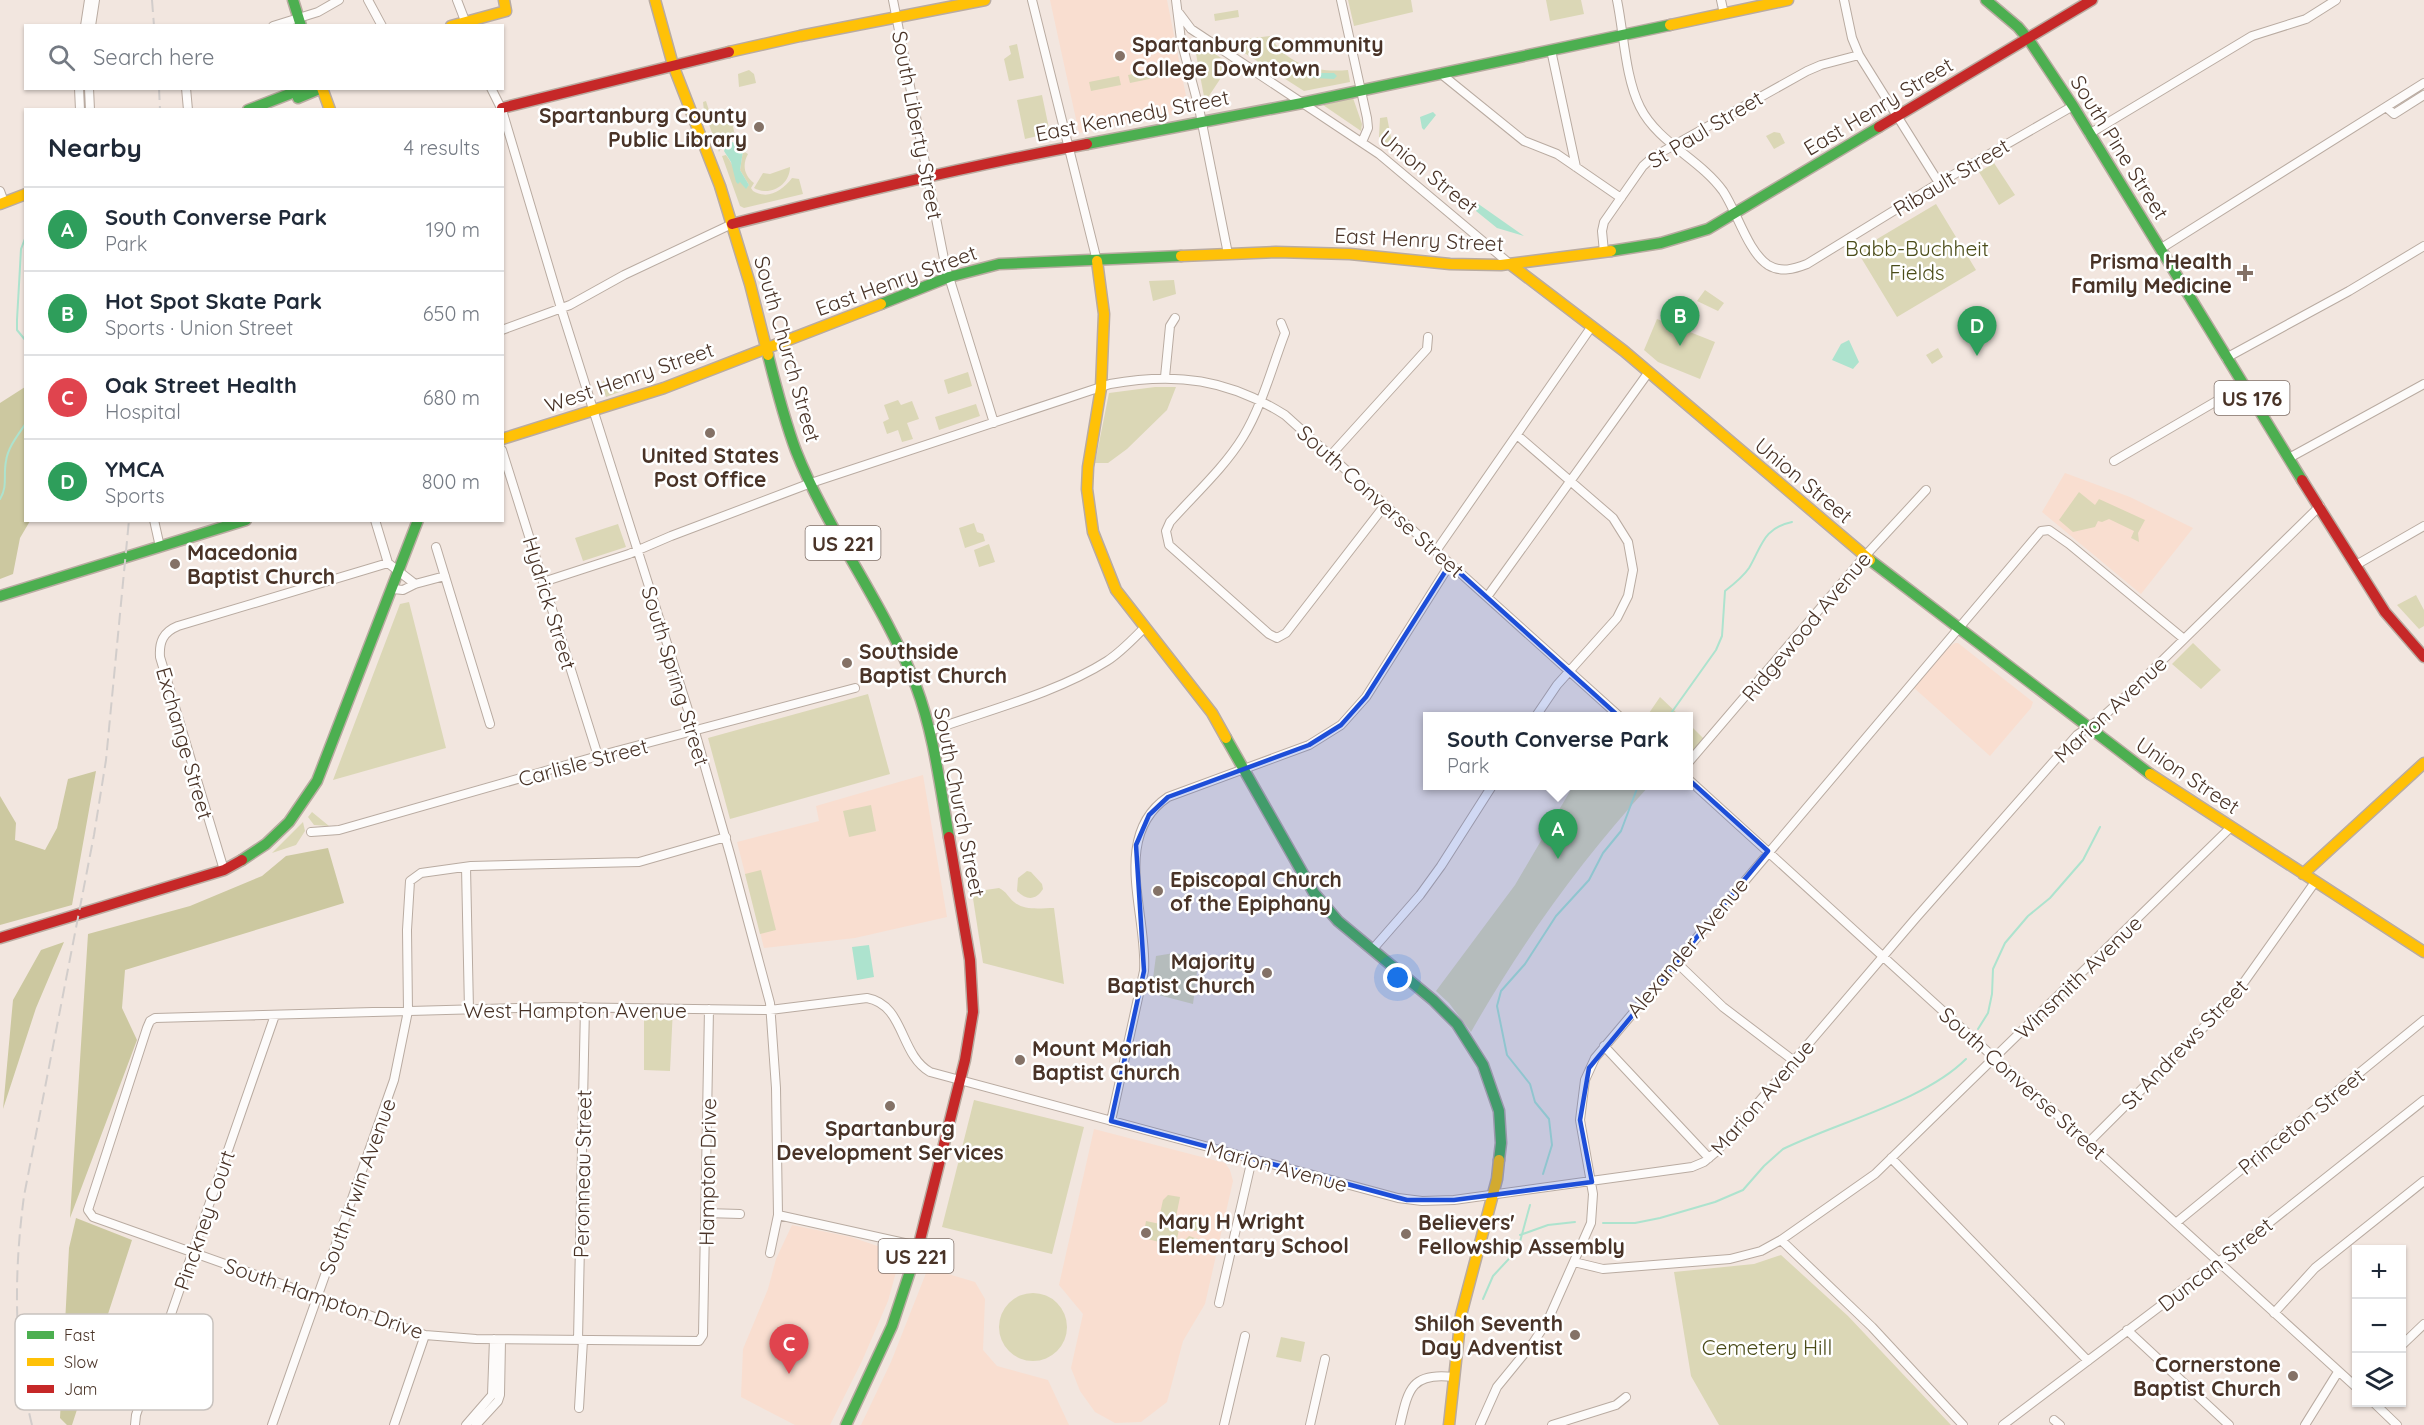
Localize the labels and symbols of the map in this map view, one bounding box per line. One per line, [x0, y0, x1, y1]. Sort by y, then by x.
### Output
street label: South Liberty Street [887, 28, 949, 222]
place label: Spartanburg Community College Downtown [1132, 31, 1384, 81]
marker: Spartanburg Community College Downtown [1113, 49, 1127, 63]
street label: East Henry Street [1799, 51, 1957, 161]
street label: South Pine Street [2065, 70, 2175, 224]
street label: East Kennedy Street [1033, 83, 1231, 147]
street label: St Paul Street [1643, 85, 1767, 173]
place label: Spartanburg County Public Library [539, 102, 747, 152]
marker: Spartanburg County Public Library [752, 120, 766, 134]
street label: Union Street [1374, 124, 1484, 220]
street label: Ribault Street [1888, 132, 2014, 222]
street label: East Henry Street [1334, 222, 1504, 256]
park label: Babb-Buchheit Fields [1845, 235, 1989, 285]
street label: East Henry Street [812, 239, 980, 321]
place label: Prisma Health Family Medicine [2071, 248, 2232, 298]
street label: South Church Street [749, 253, 827, 445]
marker: Prisma Health Family Medicine [2236, 264, 2254, 282]
pin: B [1660, 296, 1700, 346]
pin: D [1958, 306, 1996, 356]
street label: West Henry Street [541, 336, 717, 418]
road number: US 176 [2214, 381, 2290, 415]
street label: South Converse Street [1292, 419, 1470, 583]
marker: United States Post Office [703, 426, 717, 440]
street label: Union Street [1750, 432, 1858, 528]
place label: United States Post Office [641, 442, 779, 492]
road number: US 221 [806, 526, 880, 560]
street label: Hydrick Street [517, 533, 583, 673]
place label: Macedonia Baptist Church [187, 539, 335, 589]
street label: Ridgewood Avenue [1736, 546, 1876, 706]
marker: Macedonia Baptist Church [168, 557, 182, 571]
street label: South Spring Street [636, 583, 716, 769]
place label: Southside Baptist Church [859, 638, 1007, 688]
street label: Marion Avenue [2048, 650, 2172, 768]
marker: Southside Baptist Church [840, 656, 854, 670]
street label: Exchange Street [151, 664, 219, 822]
street label: South Church Street [929, 705, 991, 899]
street label: Union Street [2131, 731, 2245, 819]
street label: Carlisle Street [515, 732, 651, 792]
pin: A [1538, 810, 1578, 859]
place label: Episcopal Church of the Epiphany [1170, 866, 1342, 916]
street label: Alexander Avenue [1621, 872, 1753, 1022]
marker: Episcopal Church of the Epiphany [1151, 884, 1165, 898]
street label: Winsmith Avenue [2009, 910, 2147, 1044]
place label: Majority Baptist Church [1107, 948, 1255, 998]
your location [1383, 963, 1412, 992]
marker: Majority Baptist Church [1260, 966, 1274, 980]
street label: St Andrews Street [2115, 973, 2253, 1115]
street label: West Hampton Avenue [463, 997, 687, 1023]
street label: South Converse Street [1934, 1001, 2112, 1165]
street label: Marion Avenue [1705, 1034, 1819, 1160]
place label: Mount Moriah Baptist Church [1032, 1035, 1180, 1085]
marker: Mount Moriah Baptist Church [1013, 1053, 1027, 1067]
street label: Princeton Street [2233, 1062, 2369, 1180]
street label: Peronneau Street [568, 1090, 596, 1258]
street label: South Irwin Avenue [313, 1094, 401, 1278]
street label: Hampton Drive [693, 1098, 721, 1246]
marker: Spartanburg Development Services [883, 1099, 897, 1113]
place label: Spartanburg Development Services [776, 1115, 1004, 1165]
street label: Marion Avenue [1204, 1135, 1350, 1197]
street label: Pinckney Court [168, 1147, 240, 1293]
place label: Mary H Wright Elementary School [1158, 1208, 1349, 1258]
place label: Believers' Fellowship Assembly [1418, 1209, 1625, 1259]
street label: Duncan Street [2153, 1211, 2277, 1317]
marker: Mary H Wright Elementary School [1139, 1226, 1153, 1240]
marker: Believers' Fellowship Assembly [1399, 1227, 1413, 1241]
road number: US 221 [878, 1239, 954, 1273]
street label: South Hampton Drive [221, 1252, 427, 1344]
place label: Shiloh Seventh Day Adventist [1414, 1310, 1563, 1360]
legend [15, 1314, 213, 1410]
pin: C [770, 1324, 808, 1374]
text: Fast [64, 1325, 95, 1345]
marker: Shiloh Seventh Day Adventist [1568, 1328, 1582, 1342]
park label: Cemetery Hill [1702, 1334, 1832, 1360]
place label: Cornerstone Baptist Church [2133, 1351, 2281, 1401]
text: Slow [64, 1352, 98, 1372]
marker: Cornerstone Baptist Church [2286, 1369, 2300, 1383]
text: Jam [64, 1379, 97, 1399]

